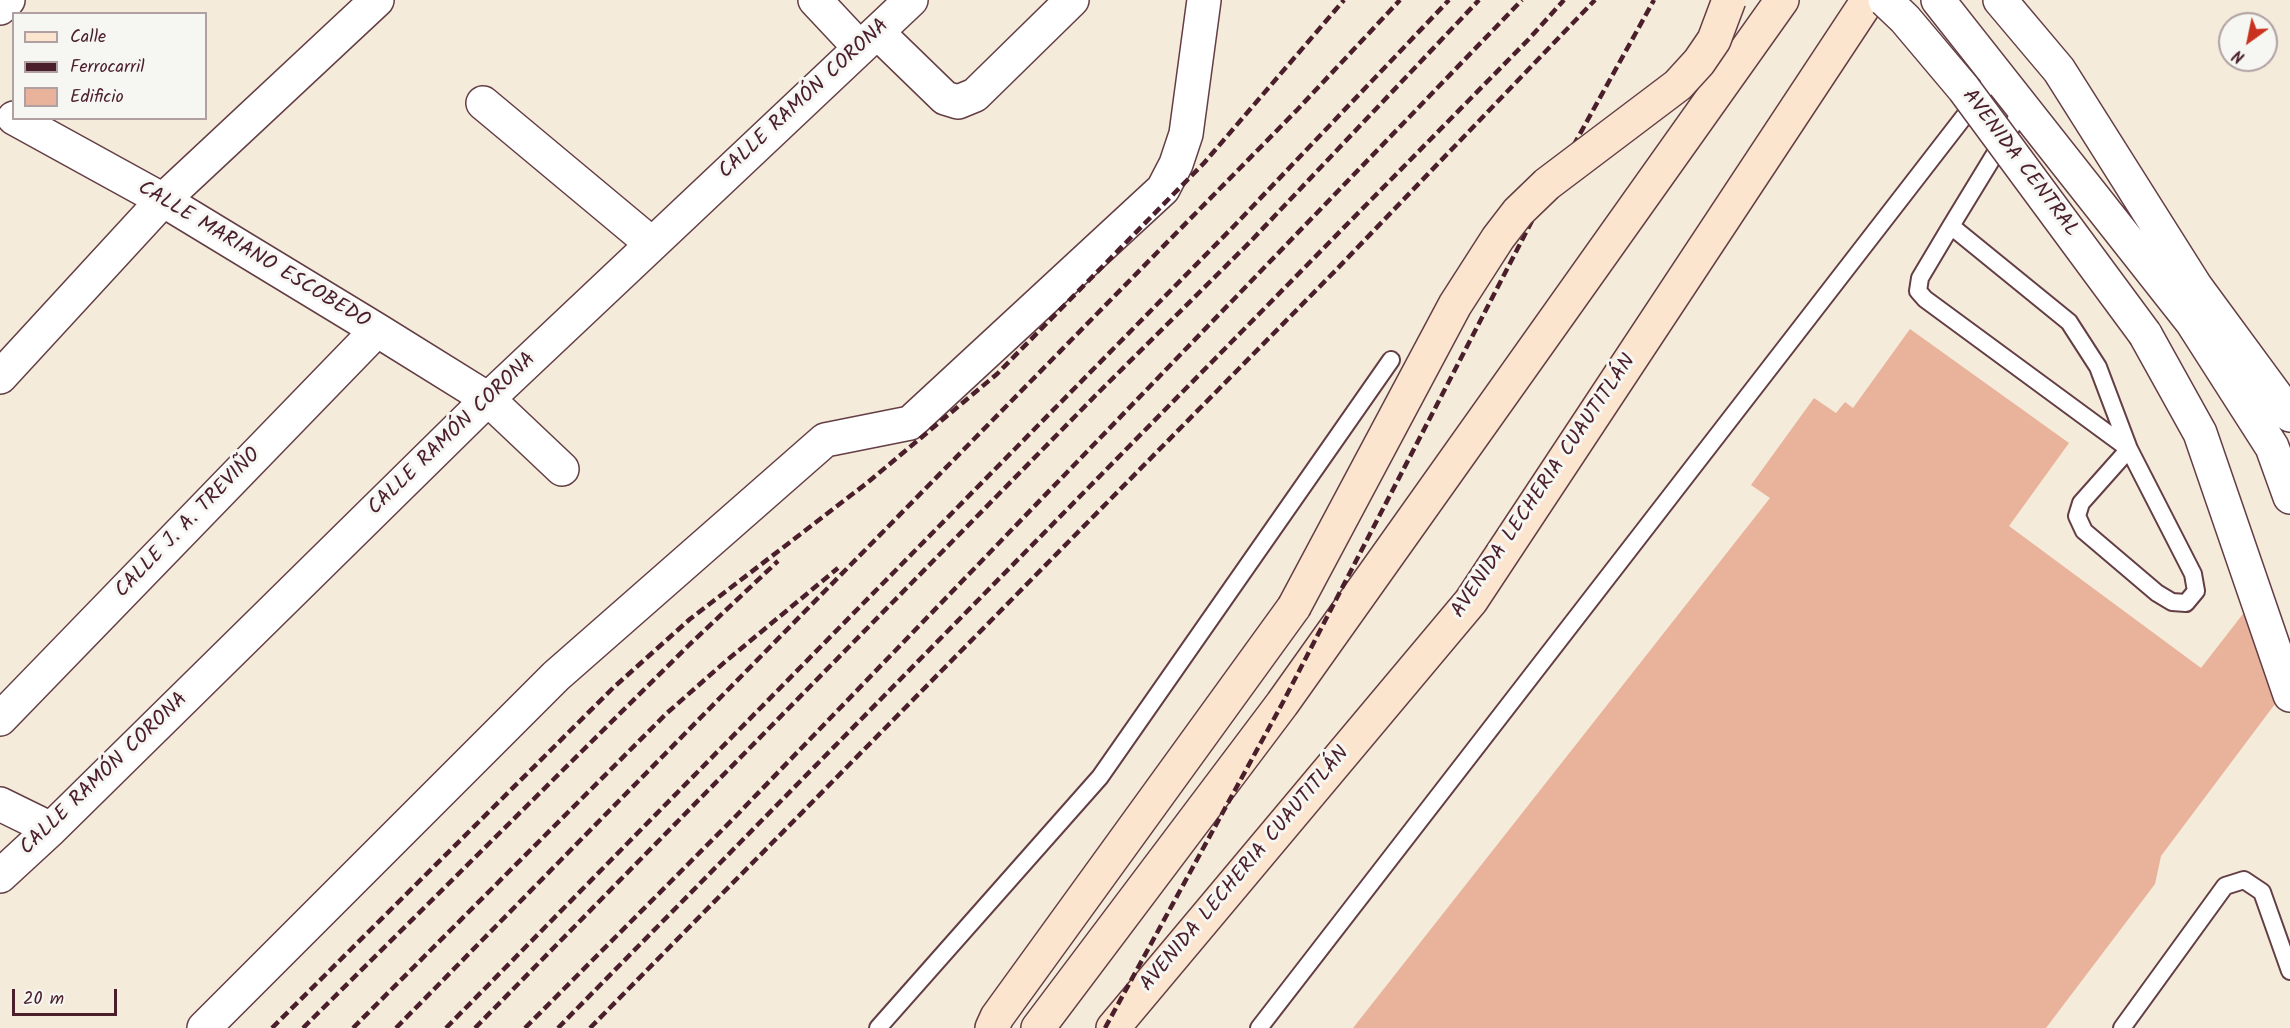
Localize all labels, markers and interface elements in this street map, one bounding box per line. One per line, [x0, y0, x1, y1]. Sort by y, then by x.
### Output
legend [12, 12, 207, 120]
north arrow [2218, 12, 2278, 72]
street label: CALLE RAMÓN CORONA [715, 15, 895, 185]
text: Calle [70, 23, 106, 52]
text: N [2228, 43, 2250, 69]
text: Ferrocarril [70, 53, 145, 82]
text: Edificio [70, 83, 124, 112]
street label: AVENIDA CENTRAL [1955, 85, 2083, 243]
street label: CALLE MARIANO ESCOBEDO [132, 177, 374, 335]
street label: CALLE RAMÓN CORONA [364, 348, 542, 522]
street label: AVENIDA LECHERIA CUAUTITLÁN [1447, 351, 1643, 623]
street label: CALLE J. A. TREVIÑO [111, 444, 267, 604]
street label: CALLE RAMÓN CORONA [16, 688, 194, 862]
street label: AVENIDA LECHERIA CUAUTITLÁN [1136, 742, 1356, 998]
scale bar [15, 977, 120, 1015]
text: 20 m [23, 985, 64, 1014]

